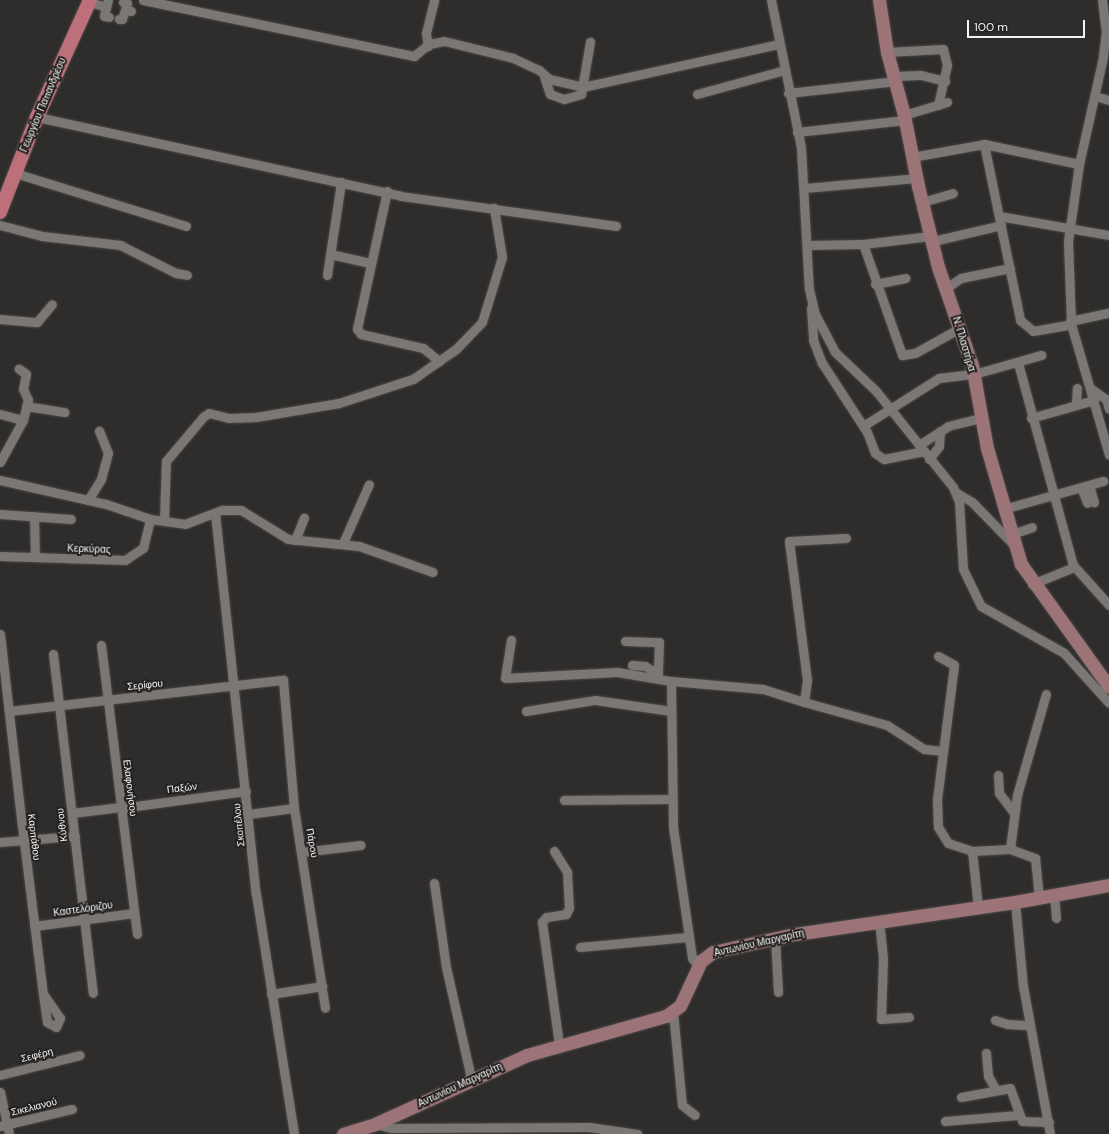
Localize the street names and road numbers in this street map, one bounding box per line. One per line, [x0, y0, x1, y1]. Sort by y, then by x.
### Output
street label: Γεωργίου Παπανδρέου [18, 56, 68, 154]
street label: Ν. Πλαστήρα [950, 315, 978, 373]
street label: Κερκύρας [67, 542, 111, 556]
street label: Σερίφου [126, 677, 164, 693]
street label: Ελαφονήσου [121, 759, 139, 817]
street label: Παξών [166, 780, 198, 796]
street label: Σκοπέλου [231, 803, 247, 847]
street label: Κύθνου [54, 808, 70, 842]
street label: Καρπάθου [25, 813, 43, 861]
street label: Πάρου [304, 827, 320, 859]
street label: Καστελόριζου [52, 899, 114, 919]
street label: Αντωνίου Μαργαρίτη [713, 927, 805, 959]
street label: Σεφέρη [20, 1045, 54, 1065]
street label: Αντωνίου Μαργαρίτη [416, 1060, 504, 1110]
street label: Σικελιανού [10, 1096, 58, 1118]

